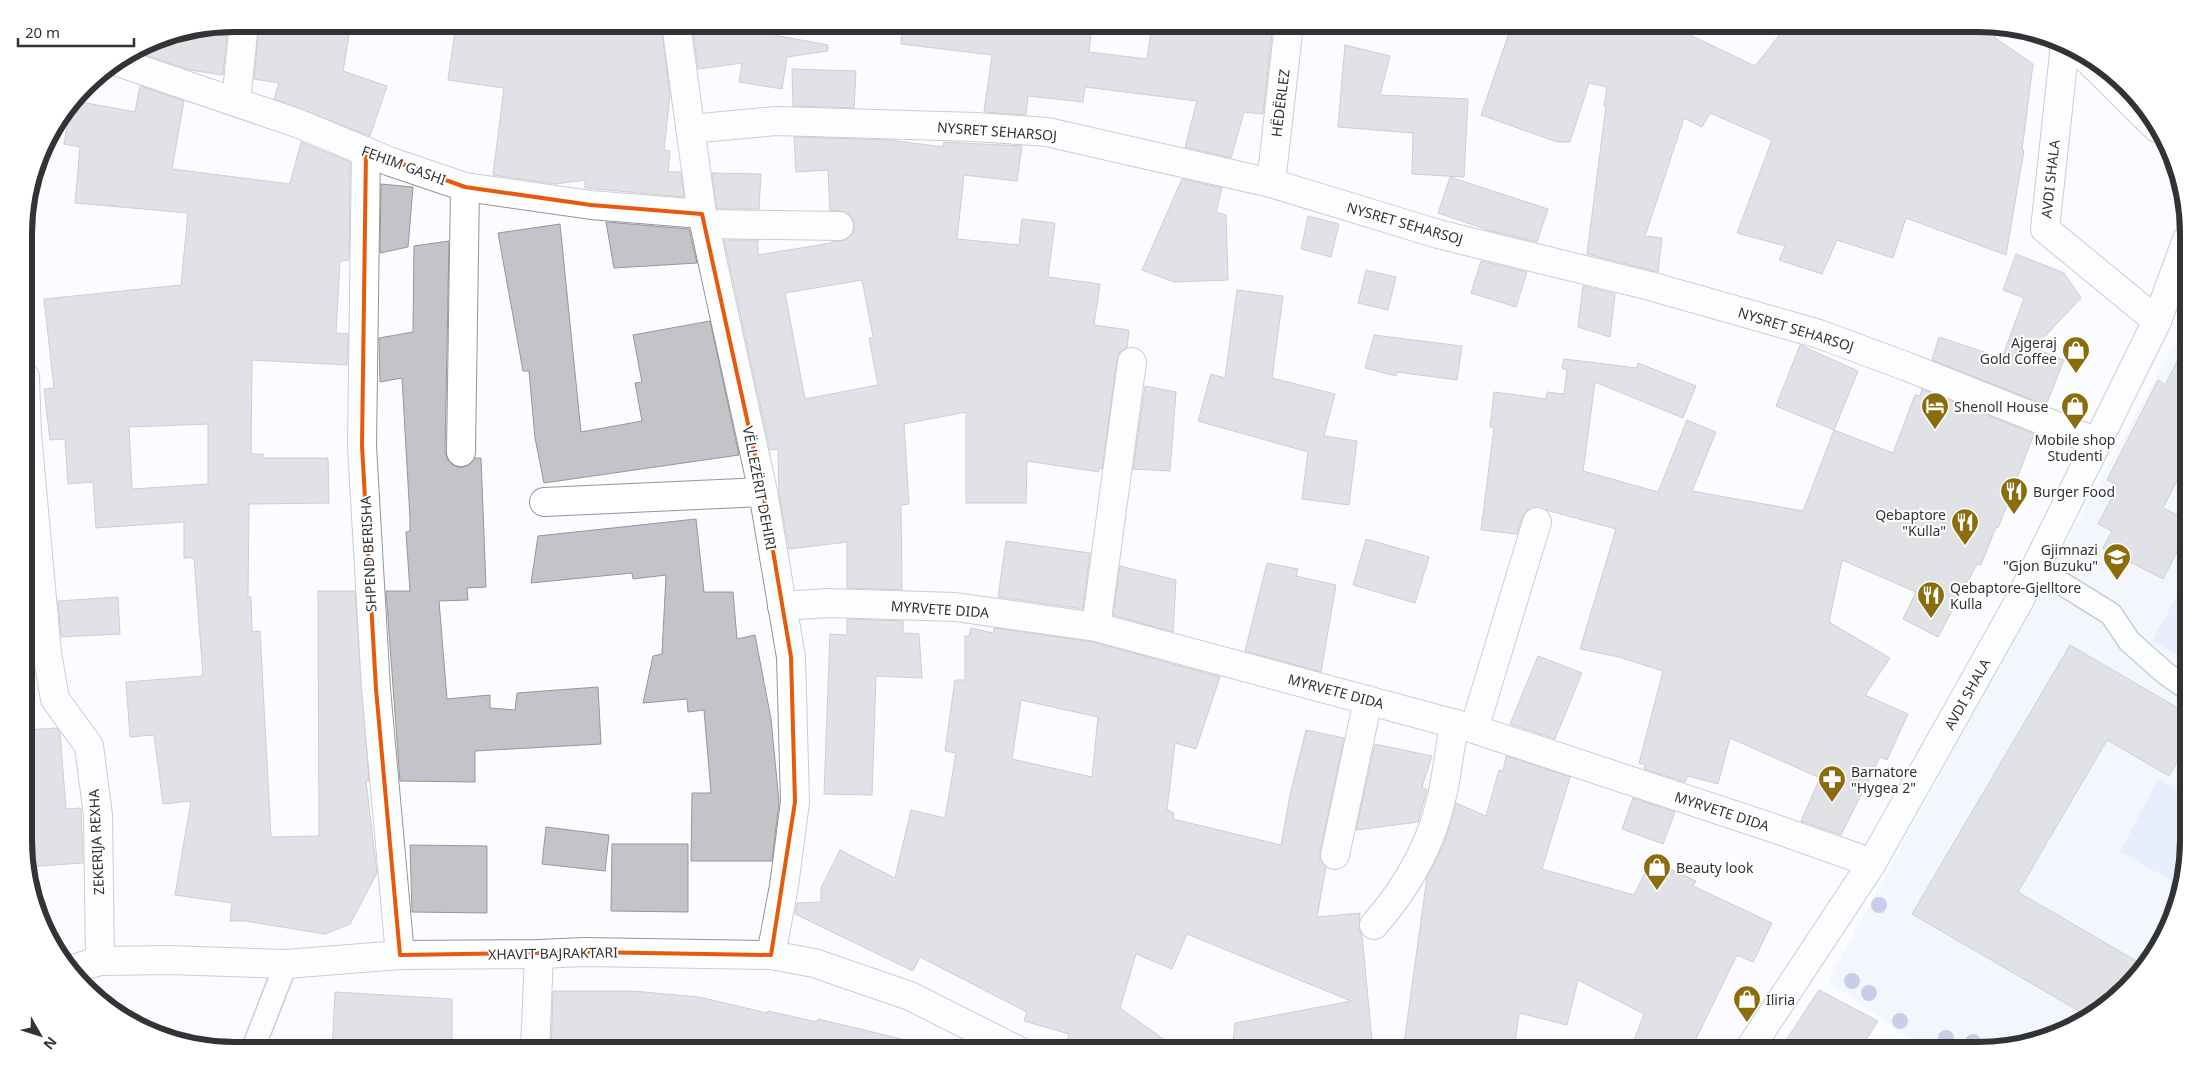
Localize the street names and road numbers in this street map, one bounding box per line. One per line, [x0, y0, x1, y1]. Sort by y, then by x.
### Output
street label: HËDËRLEZ [1266, 68, 1294, 138]
street label: NYSRET SEHARSOJ [936, 117, 1058, 145]
street label: AVDI SHALA [2036, 139, 2064, 219]
street label: FEHIM GASHI [359, 141, 449, 189]
street label: NYSRET SEHARSOJ [1345, 197, 1465, 249]
street label: NYSRET SEHARSOJ [1736, 302, 1856, 356]
street label: VËLLEZËRIT DEHIRI [739, 424, 781, 552]
street label: SHPEND BERISHA [355, 495, 381, 613]
street label: MYRVETE DIDA [890, 596, 990, 622]
street label: AVDI SHALA [1940, 655, 1994, 733]
street label: MYRVETE DIDA [1286, 669, 1386, 713]
street label: MYRVETE DIDA [1672, 787, 1772, 835]
street label: ZEKERIJA REXHA [84, 788, 108, 895]
street label: XHAVIT BAJRAKTARI [488, 942, 618, 964]

